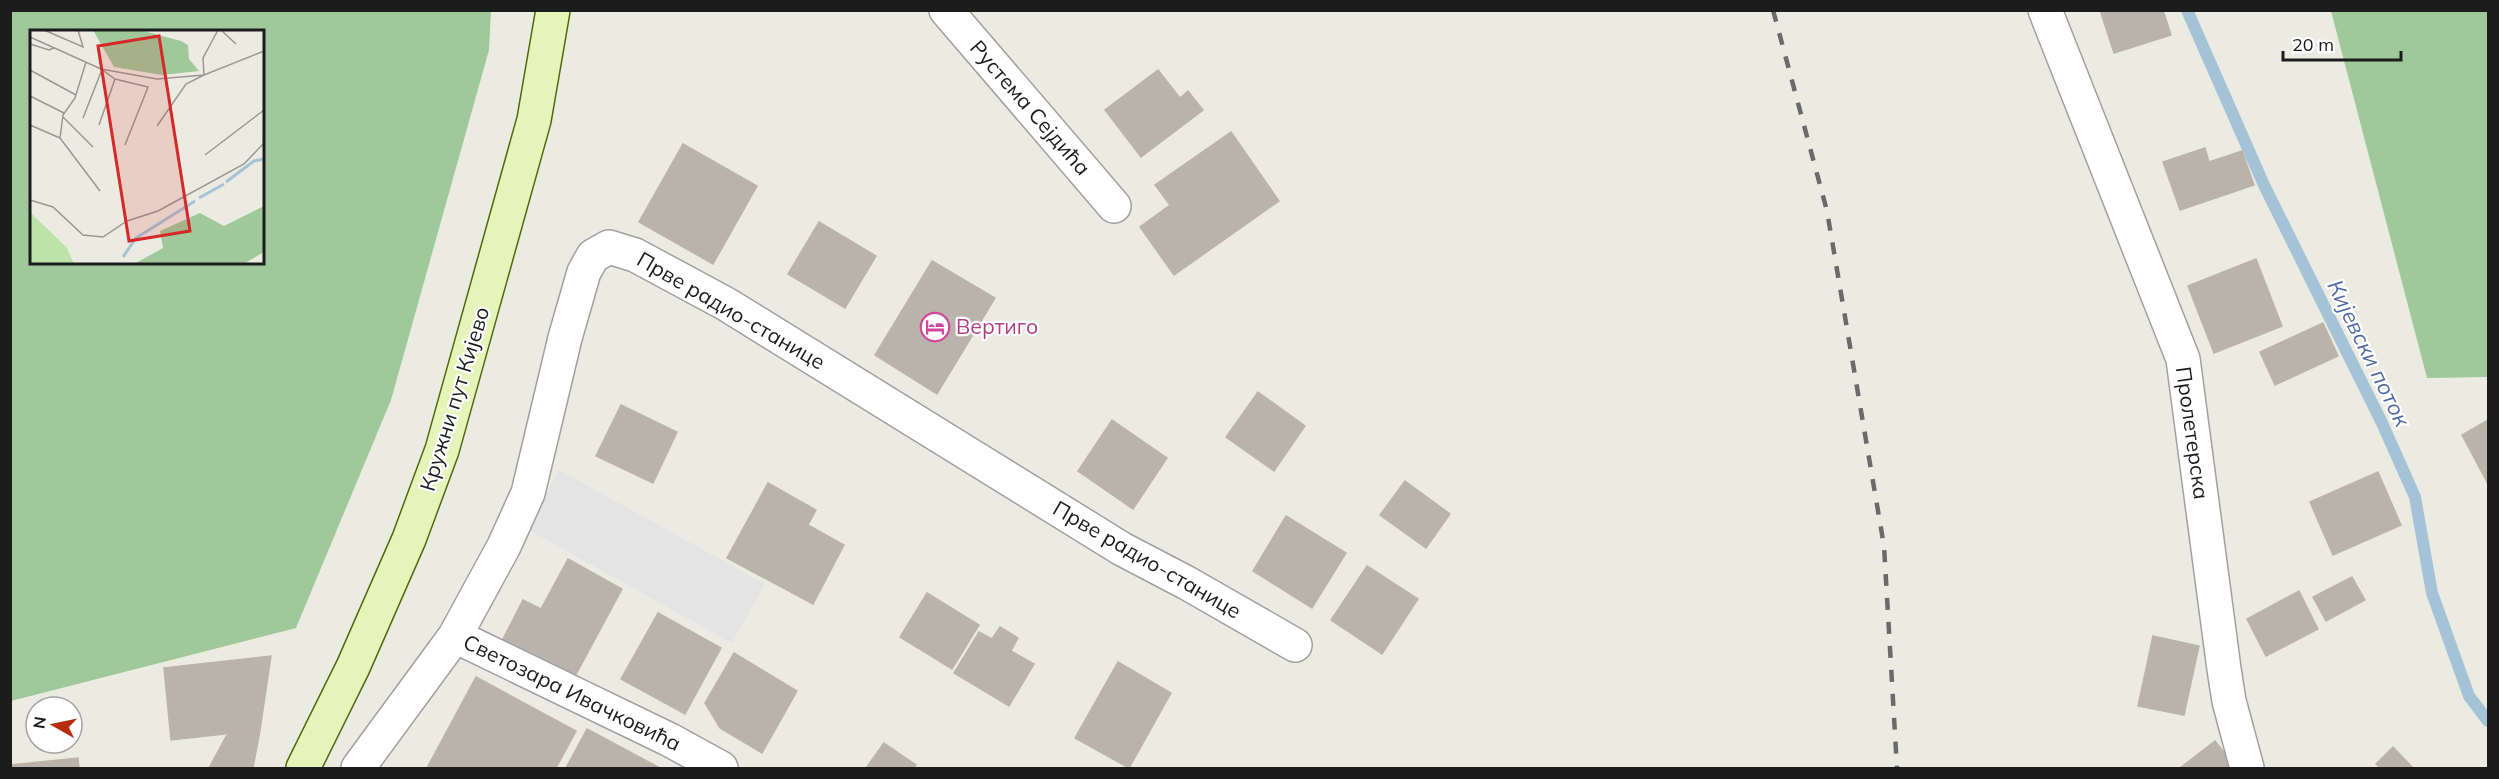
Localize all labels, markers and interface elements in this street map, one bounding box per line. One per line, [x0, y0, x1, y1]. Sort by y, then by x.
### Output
scale bar [2283, 24, 2402, 62]
inset map [30, 30, 264, 264]
text: 20 m [2292, 33, 2334, 56]
street label: Рустема Сејдића [965, 34, 1097, 180]
street label: Прве радио-станице [633, 246, 830, 375]
water label: Кијевски поток [2321, 275, 2417, 432]
street label: Кружни пут Кијево [414, 303, 494, 494]
hotel icon: Вертиго [919, 311, 951, 343]
place label: Вертиго [956, 313, 1038, 339]
street label: Пролетерска [2171, 365, 2215, 501]
street label: Прве радио-станице [1049, 495, 1246, 624]
street label: Светозара Ивачковића [459, 628, 686, 756]
north arrow [24, 695, 84, 755]
text: N [28, 715, 50, 730]

